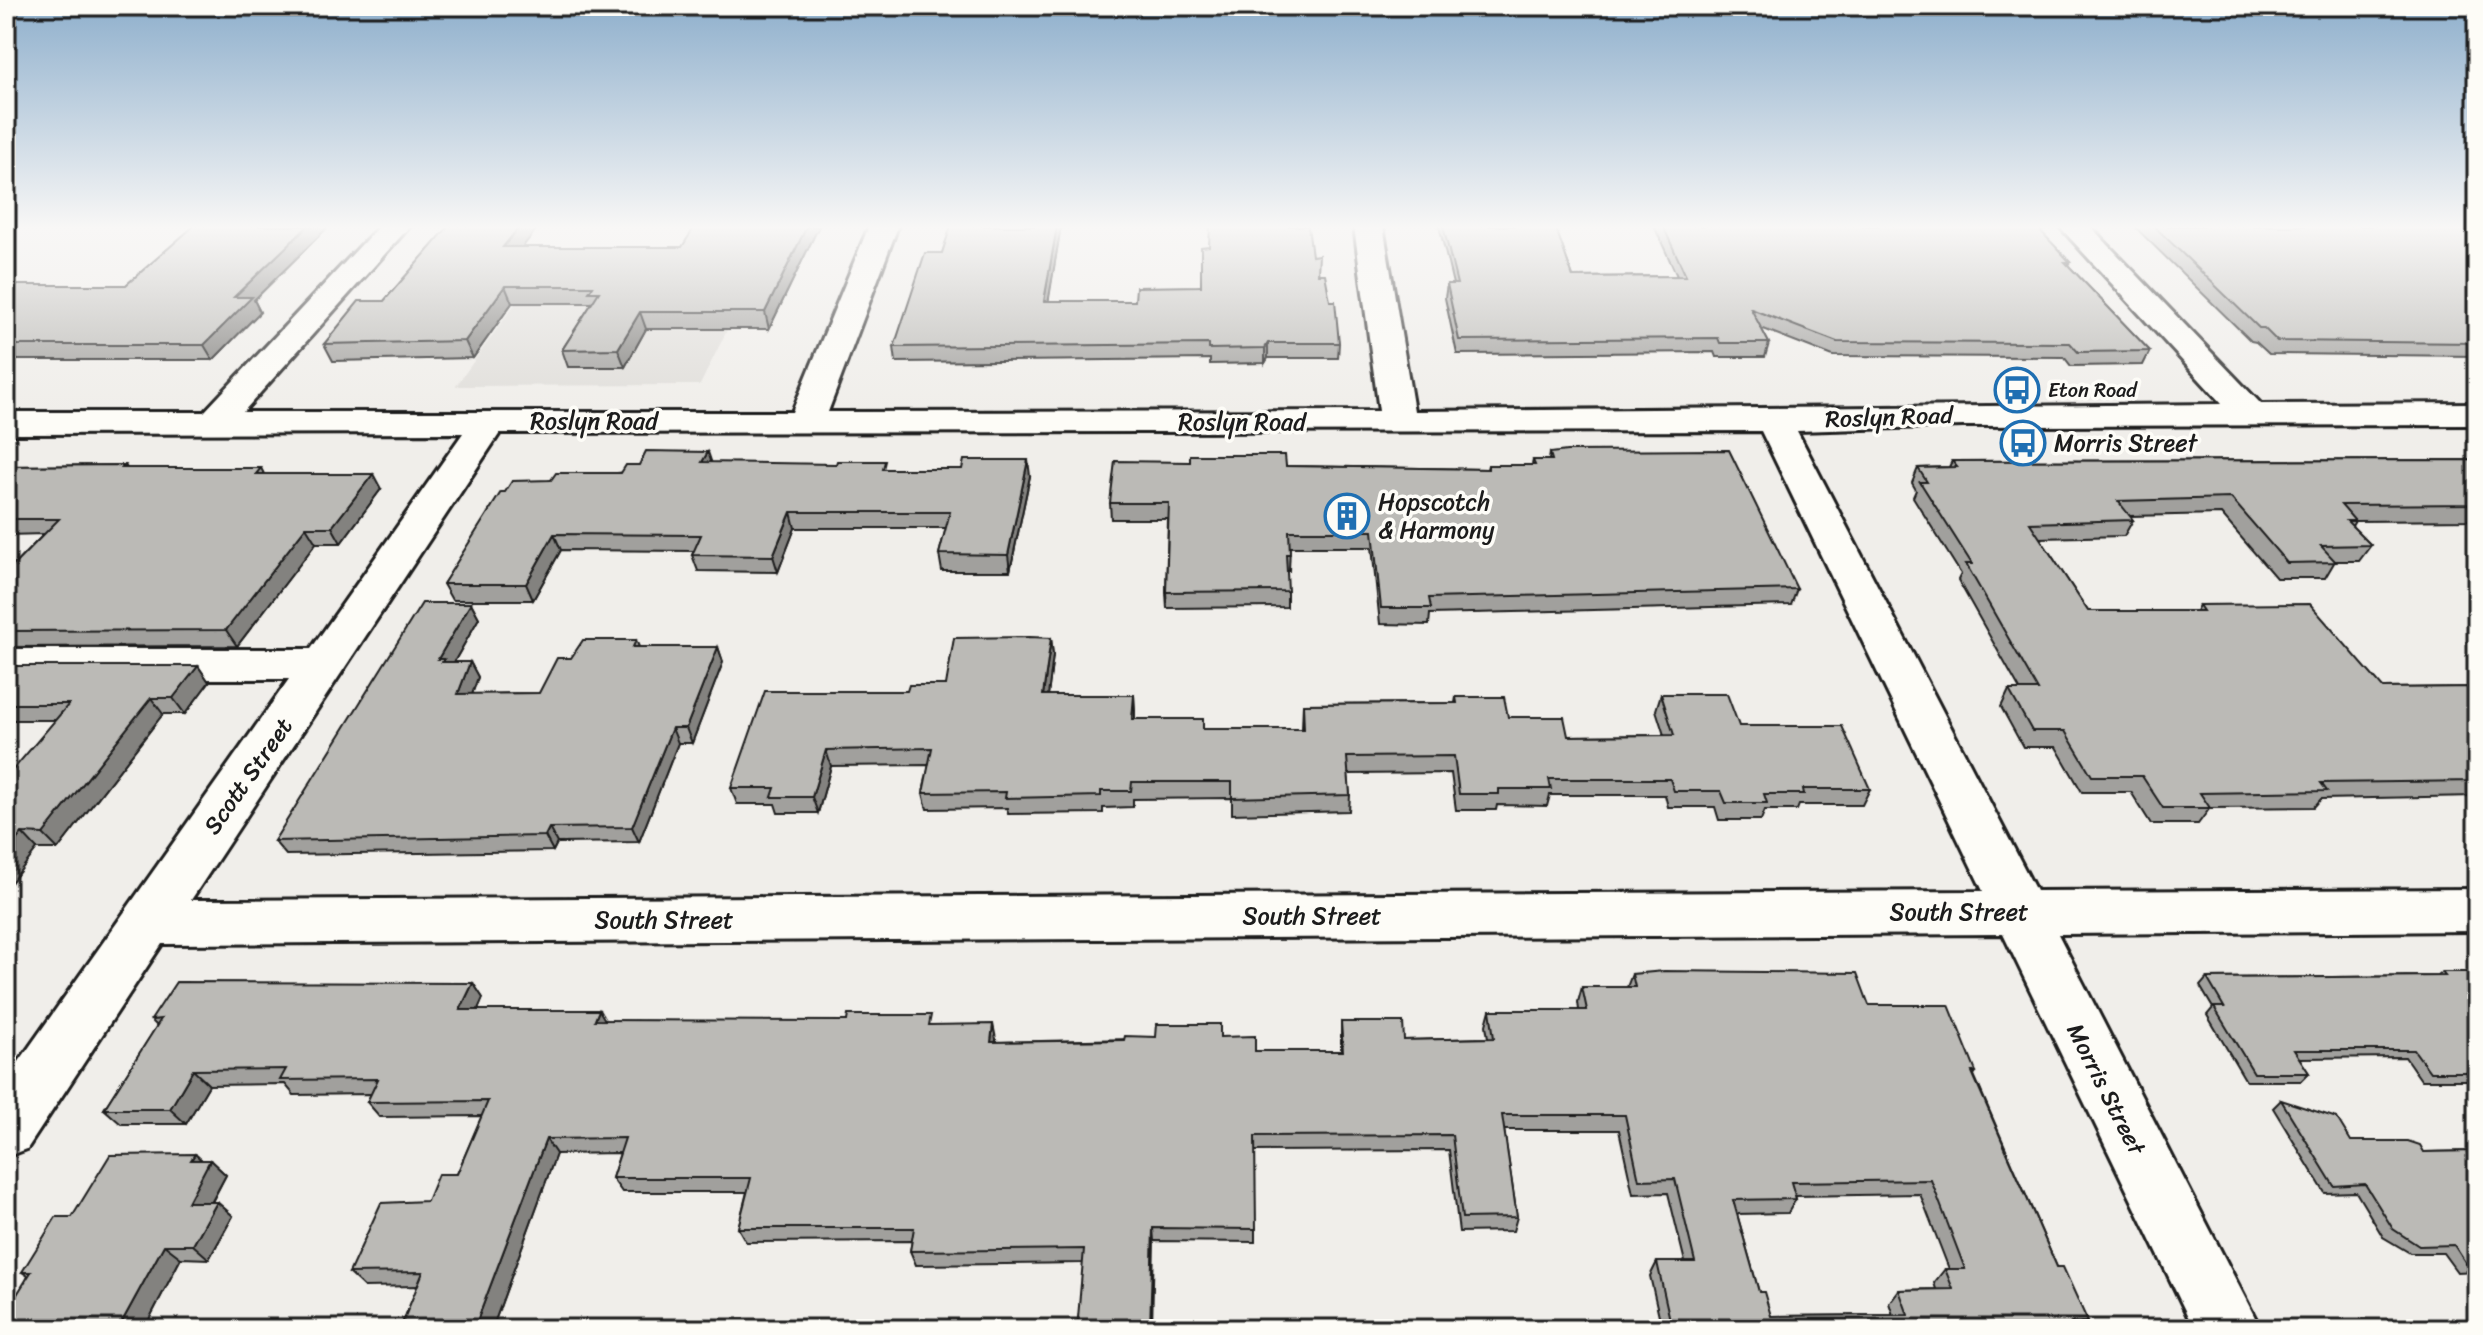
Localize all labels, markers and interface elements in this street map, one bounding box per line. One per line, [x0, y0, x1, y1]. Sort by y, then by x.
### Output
bus stop icon: Eton Road [1993, 366, 2041, 414]
place label: Eton Road [2048, 373, 2138, 408]
street label: Roslyn Road [1825, 394, 1955, 440]
street label: Roslyn Road [530, 400, 659, 442]
street label: Roslyn Road [1178, 401, 1307, 443]
bus stop icon: Morris Street [1999, 419, 2047, 467]
place label: Morris Street [2054, 422, 2198, 464]
place label: Hopscotch & Harmony [1378, 481, 1495, 551]
building icon: Hopscotch & Harmony [1323, 492, 1371, 540]
street label: Scott Street [192, 709, 304, 843]
street label: South Street [1889, 891, 2029, 933]
street label: South Street [1242, 895, 1382, 937]
street label: South Street [594, 899, 734, 941]
street label: Morris Street [2055, 1016, 2158, 1163]

